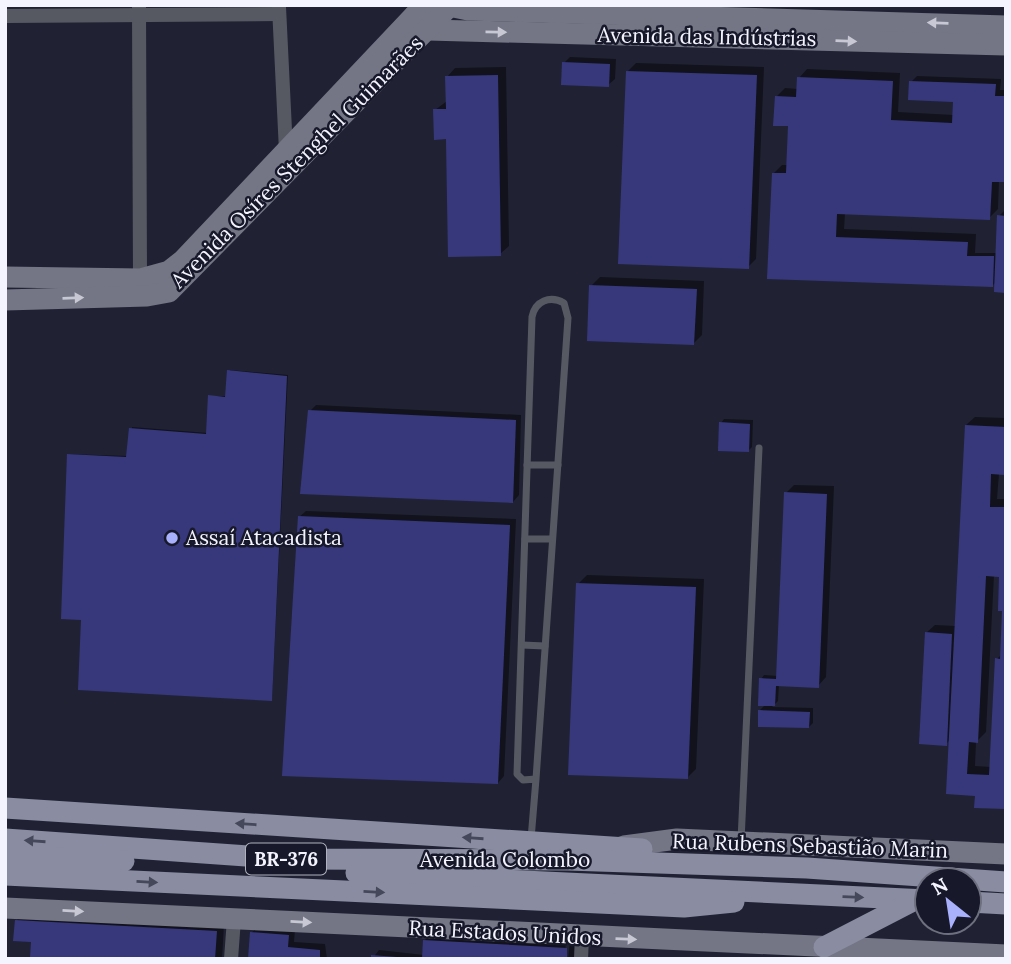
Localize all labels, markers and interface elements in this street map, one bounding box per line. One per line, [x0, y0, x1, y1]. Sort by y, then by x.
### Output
one-way arrow [926, 18, 948, 29]
street label: Avenida das Indústrias [596, 21, 817, 52]
one-way arrow [485, 26, 507, 38]
street label: Avenida Osíres Stenghel Guimarães [164, 30, 429, 294]
one-way arrow [835, 35, 857, 46]
one-way arrow [63, 293, 85, 304]
place label: Assaí Atacadista [185, 524, 342, 551]
marker: Assaí Atacadista [164, 530, 180, 546]
one-way arrow [235, 818, 257, 829]
street label: Rua Rubens Sebastião Marin [672, 827, 949, 864]
one-way arrow [462, 832, 484, 843]
one-way arrow [24, 835, 46, 846]
road number: BR-376 [246, 844, 326, 874]
street label: Avenida Colombo [419, 846, 590, 873]
north arrow [913, 866, 983, 936]
text: N [927, 872, 952, 900]
one-way arrow [136, 876, 158, 887]
one-way arrow [363, 886, 385, 897]
one-way arrow [842, 891, 864, 902]
one-way arrow [63, 906, 85, 917]
street label: Rua Estados Unidos [408, 914, 602, 951]
one-way arrow [290, 917, 312, 928]
one-way arrow [615, 934, 637, 945]

